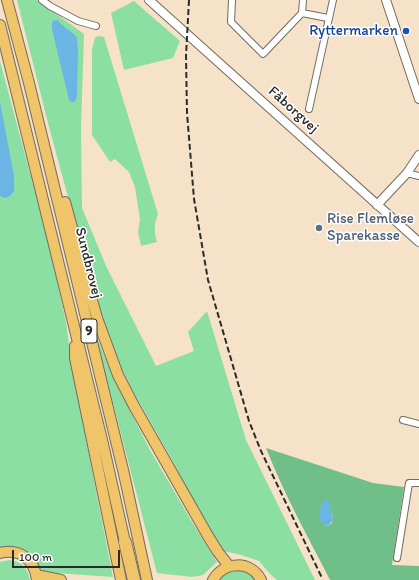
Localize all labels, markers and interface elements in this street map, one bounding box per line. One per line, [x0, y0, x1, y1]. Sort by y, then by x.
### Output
place label: Ryttermarken [309, 22, 398, 40]
marker: Ryttermarken [401, 26, 411, 36]
street label: Fåborgvej [264, 83, 322, 137]
place label: Rise Flemløse Sparekasse [327, 210, 414, 245]
marker: Rise Flemløse Sparekasse [314, 223, 324, 233]
street label: Sundbrovej [70, 226, 106, 300]
road number: 9 [81, 319, 97, 343]
scale bar [14, 542, 122, 568]
text: 100 m [19, 550, 52, 564]

